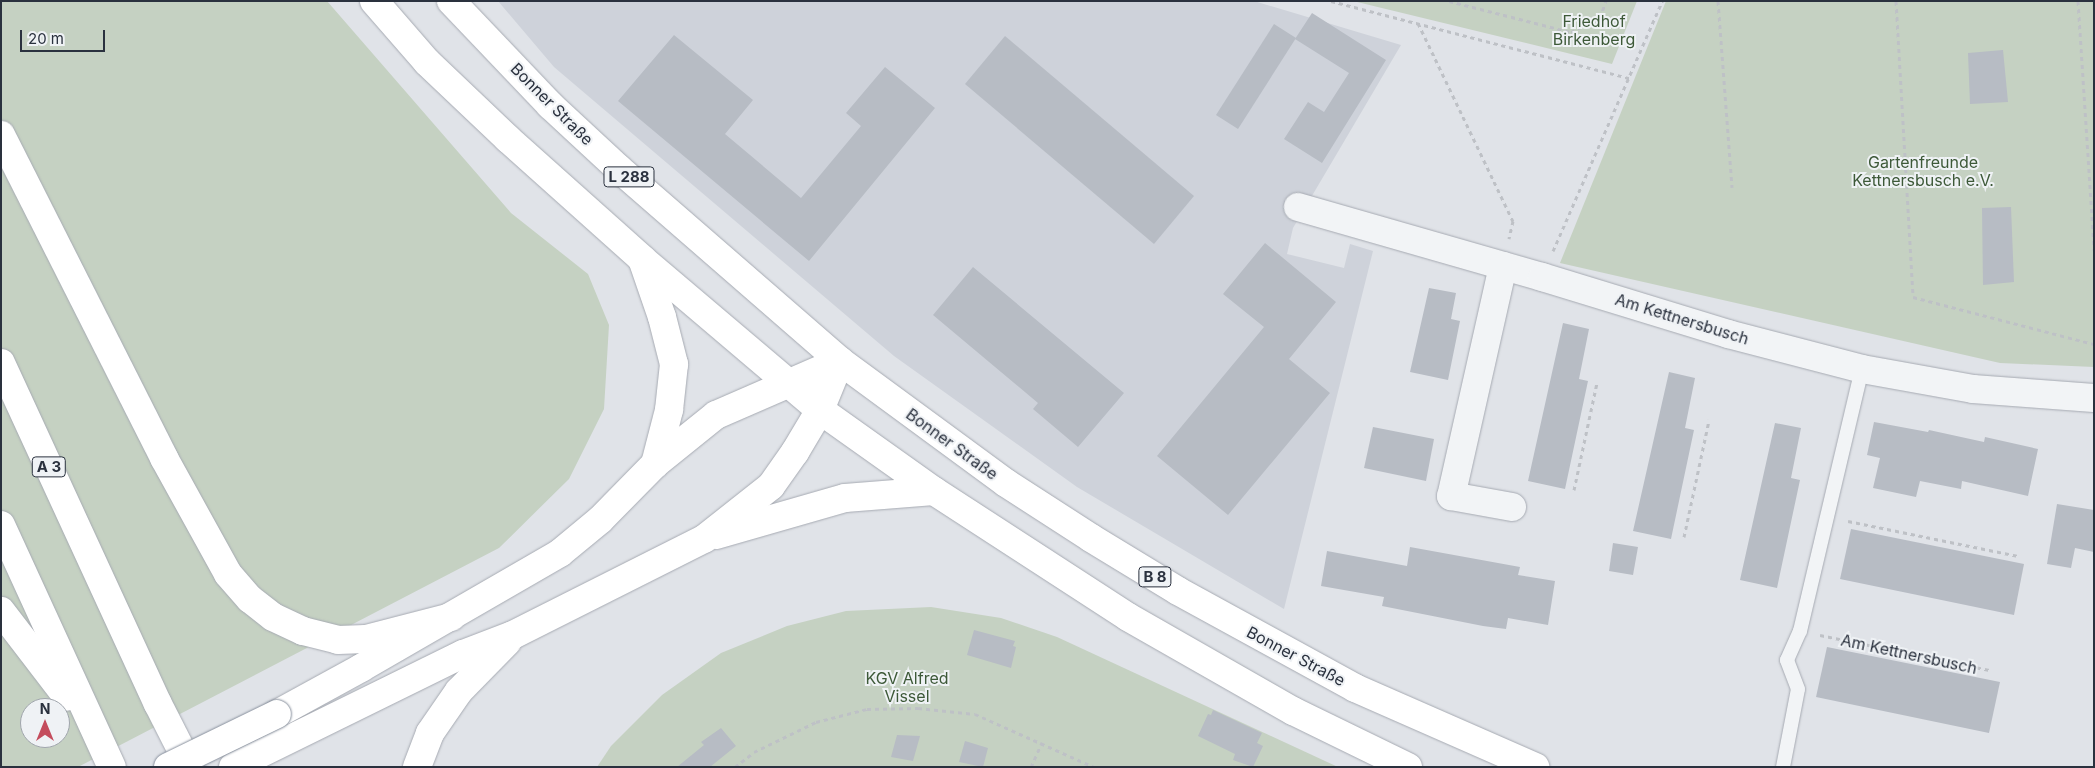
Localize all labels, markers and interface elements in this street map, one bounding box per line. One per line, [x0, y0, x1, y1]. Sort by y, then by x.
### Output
park label: Friedhof Birkenberg [1553, 11, 1635, 49]
scale bar [22, 20, 108, 52]
text: 20 m [28, 29, 64, 48]
street label: Bonner Straße [507, 59, 597, 149]
park label: Gartenfreunde Kettnersbusch e.V. [1852, 152, 1994, 190]
road number: L 288 [603, 164, 655, 190]
street label: Am Kettnersbusch [1613, 290, 1751, 348]
street label: Bonner Straße [902, 404, 1002, 484]
road number: A 3 [32, 454, 66, 480]
road number: B 8 [1138, 564, 1172, 590]
street label: Bonner Straße [1244, 622, 1348, 690]
street label: Am Kettnersbusch [1839, 630, 1979, 678]
park label: KGV Alfred Vissel [865, 668, 949, 706]
north arrow [20, 698, 70, 748]
text: N [40, 700, 50, 717]

